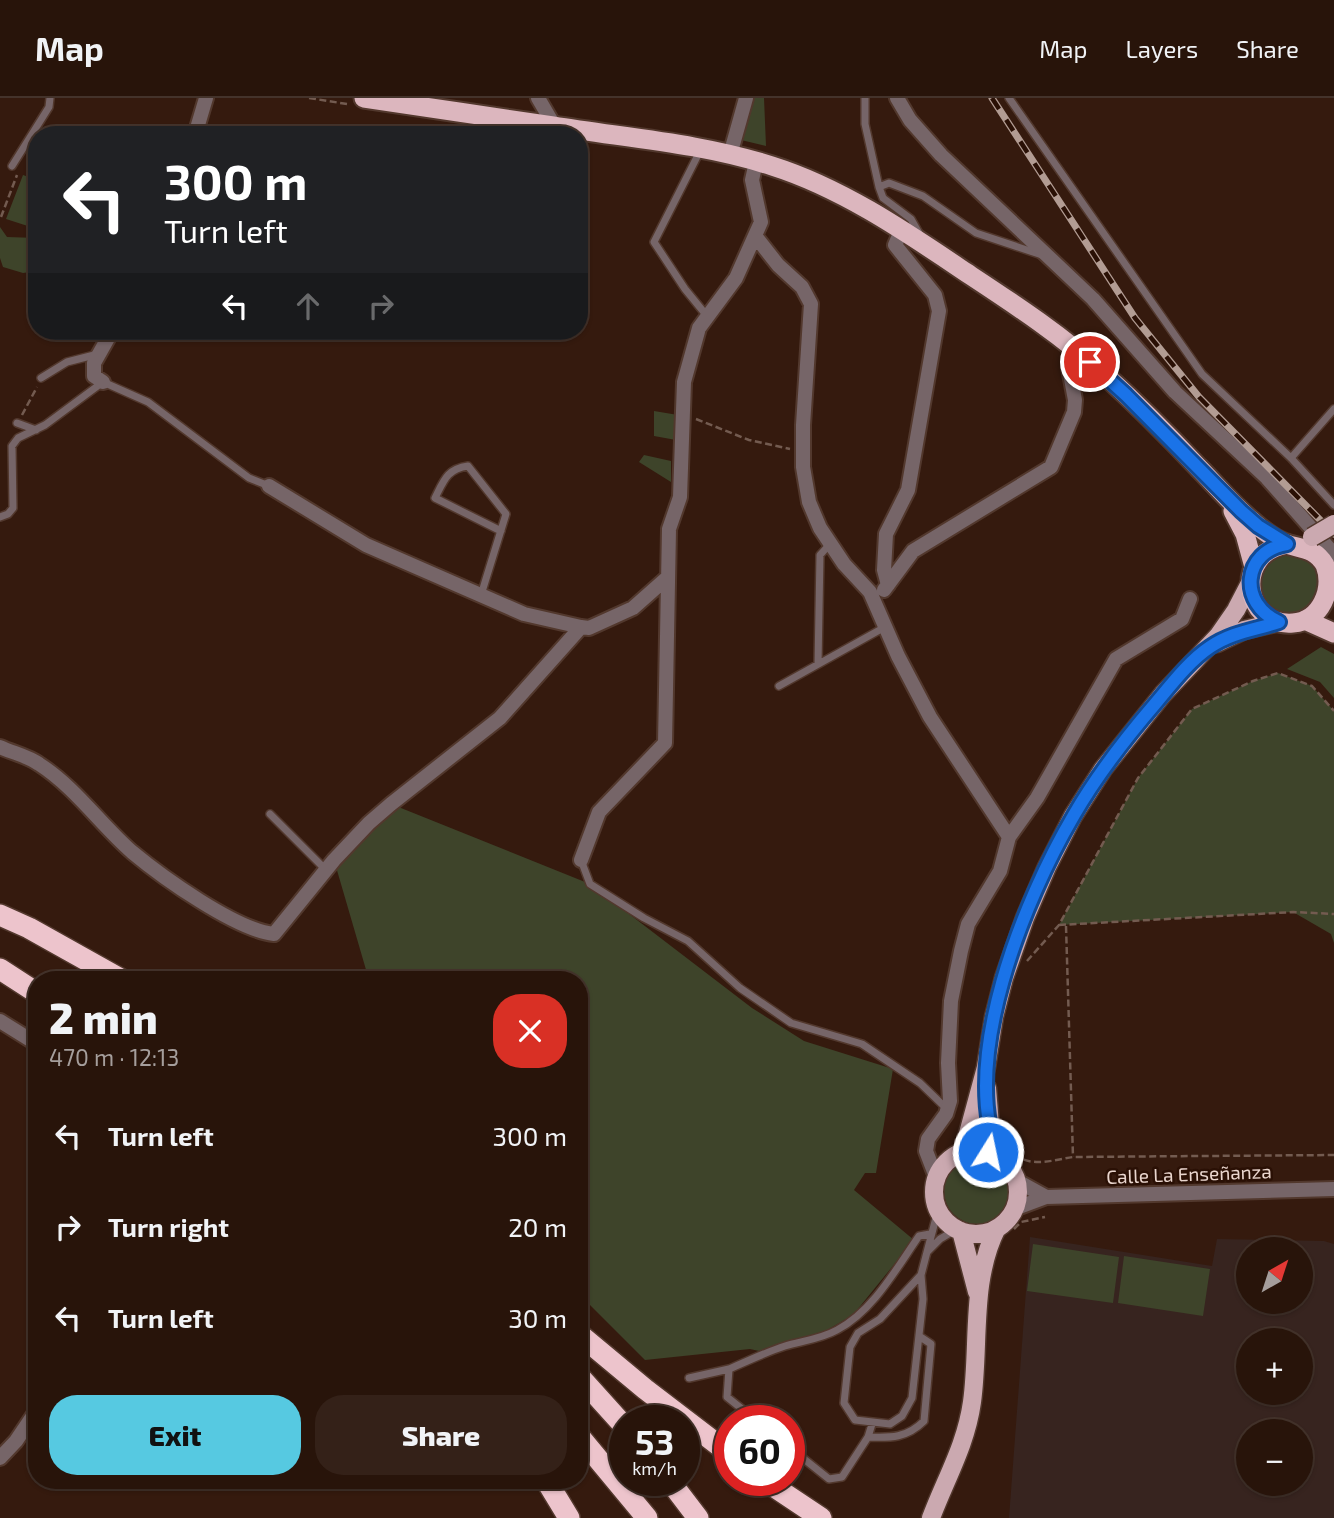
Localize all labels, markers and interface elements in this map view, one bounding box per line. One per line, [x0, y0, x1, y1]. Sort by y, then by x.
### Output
text: Map [35, 28, 104, 68]
text: Map [1039, 34, 1087, 63]
text: Layers [1125, 34, 1198, 63]
text: Share [1236, 34, 1299, 63]
text: 300 m [164, 151, 307, 210]
icon: left [49, 154, 140, 245]
text: Turn left [164, 211, 288, 249]
icon: left [216, 287, 254, 325]
icon: ahead [289, 287, 327, 325]
icon: right [362, 287, 400, 325]
pin [1060, 332, 1120, 392]
icon: arrive [1071, 343, 1109, 381]
text: 2 min [49, 992, 158, 1042]
button: close [493, 994, 567, 1068]
text: 470 m · 12:13 [49, 1043, 179, 1071]
position arrow [951, 1115, 1025, 1189]
icon: left [49, 1117, 87, 1155]
text: Turn left [108, 1120, 214, 1151]
text: 300 m [493, 1120, 567, 1151]
street label: Calle La Enseñanza [1106, 1159, 1272, 1188]
icon: right [49, 1208, 87, 1246]
text: Turn right [108, 1211, 229, 1242]
text: 20 m [508, 1211, 567, 1242]
north arrow [1236, 1237, 1312, 1314]
map controls [1236, 1237, 1313, 1496]
icon: left [49, 1299, 87, 1337]
text: Turn left [108, 1302, 214, 1333]
text: 30 m [508, 1302, 567, 1333]
button: + [1236, 1328, 1313, 1405]
button: Exit [49, 1395, 301, 1475]
button: Share [315, 1395, 567, 1475]
speed limit sign: 60 [714, 1405, 805, 1496]
button: − [1236, 1419, 1313, 1496]
text: 53 [635, 1420, 674, 1462]
text: km/h [632, 1457, 677, 1479]

